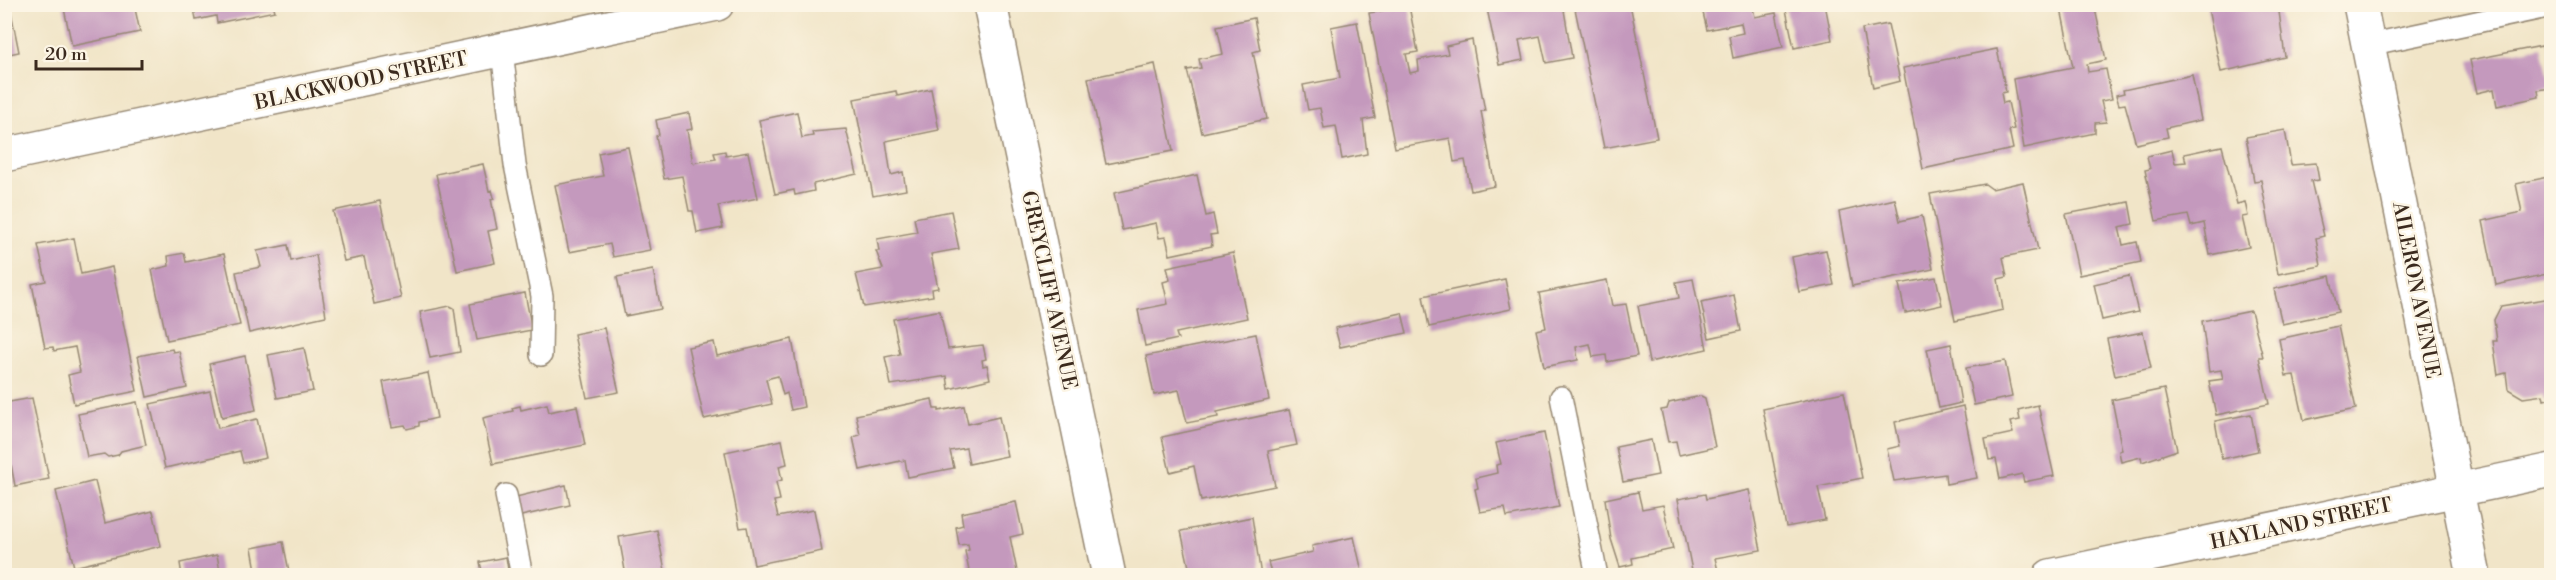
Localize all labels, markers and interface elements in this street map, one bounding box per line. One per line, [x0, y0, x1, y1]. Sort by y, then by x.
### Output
scale bar [36, 33, 142, 71]
text: 20 m [45, 43, 87, 66]
street label: BLACKWOOD STREET [252, 47, 470, 116]
street label: GREYCLIFF AVENUE [1015, 189, 1082, 392]
street label: AILERON AVENUE [2386, 199, 2445, 381]
street label: HAYLAND STREET [2208, 493, 2395, 556]

